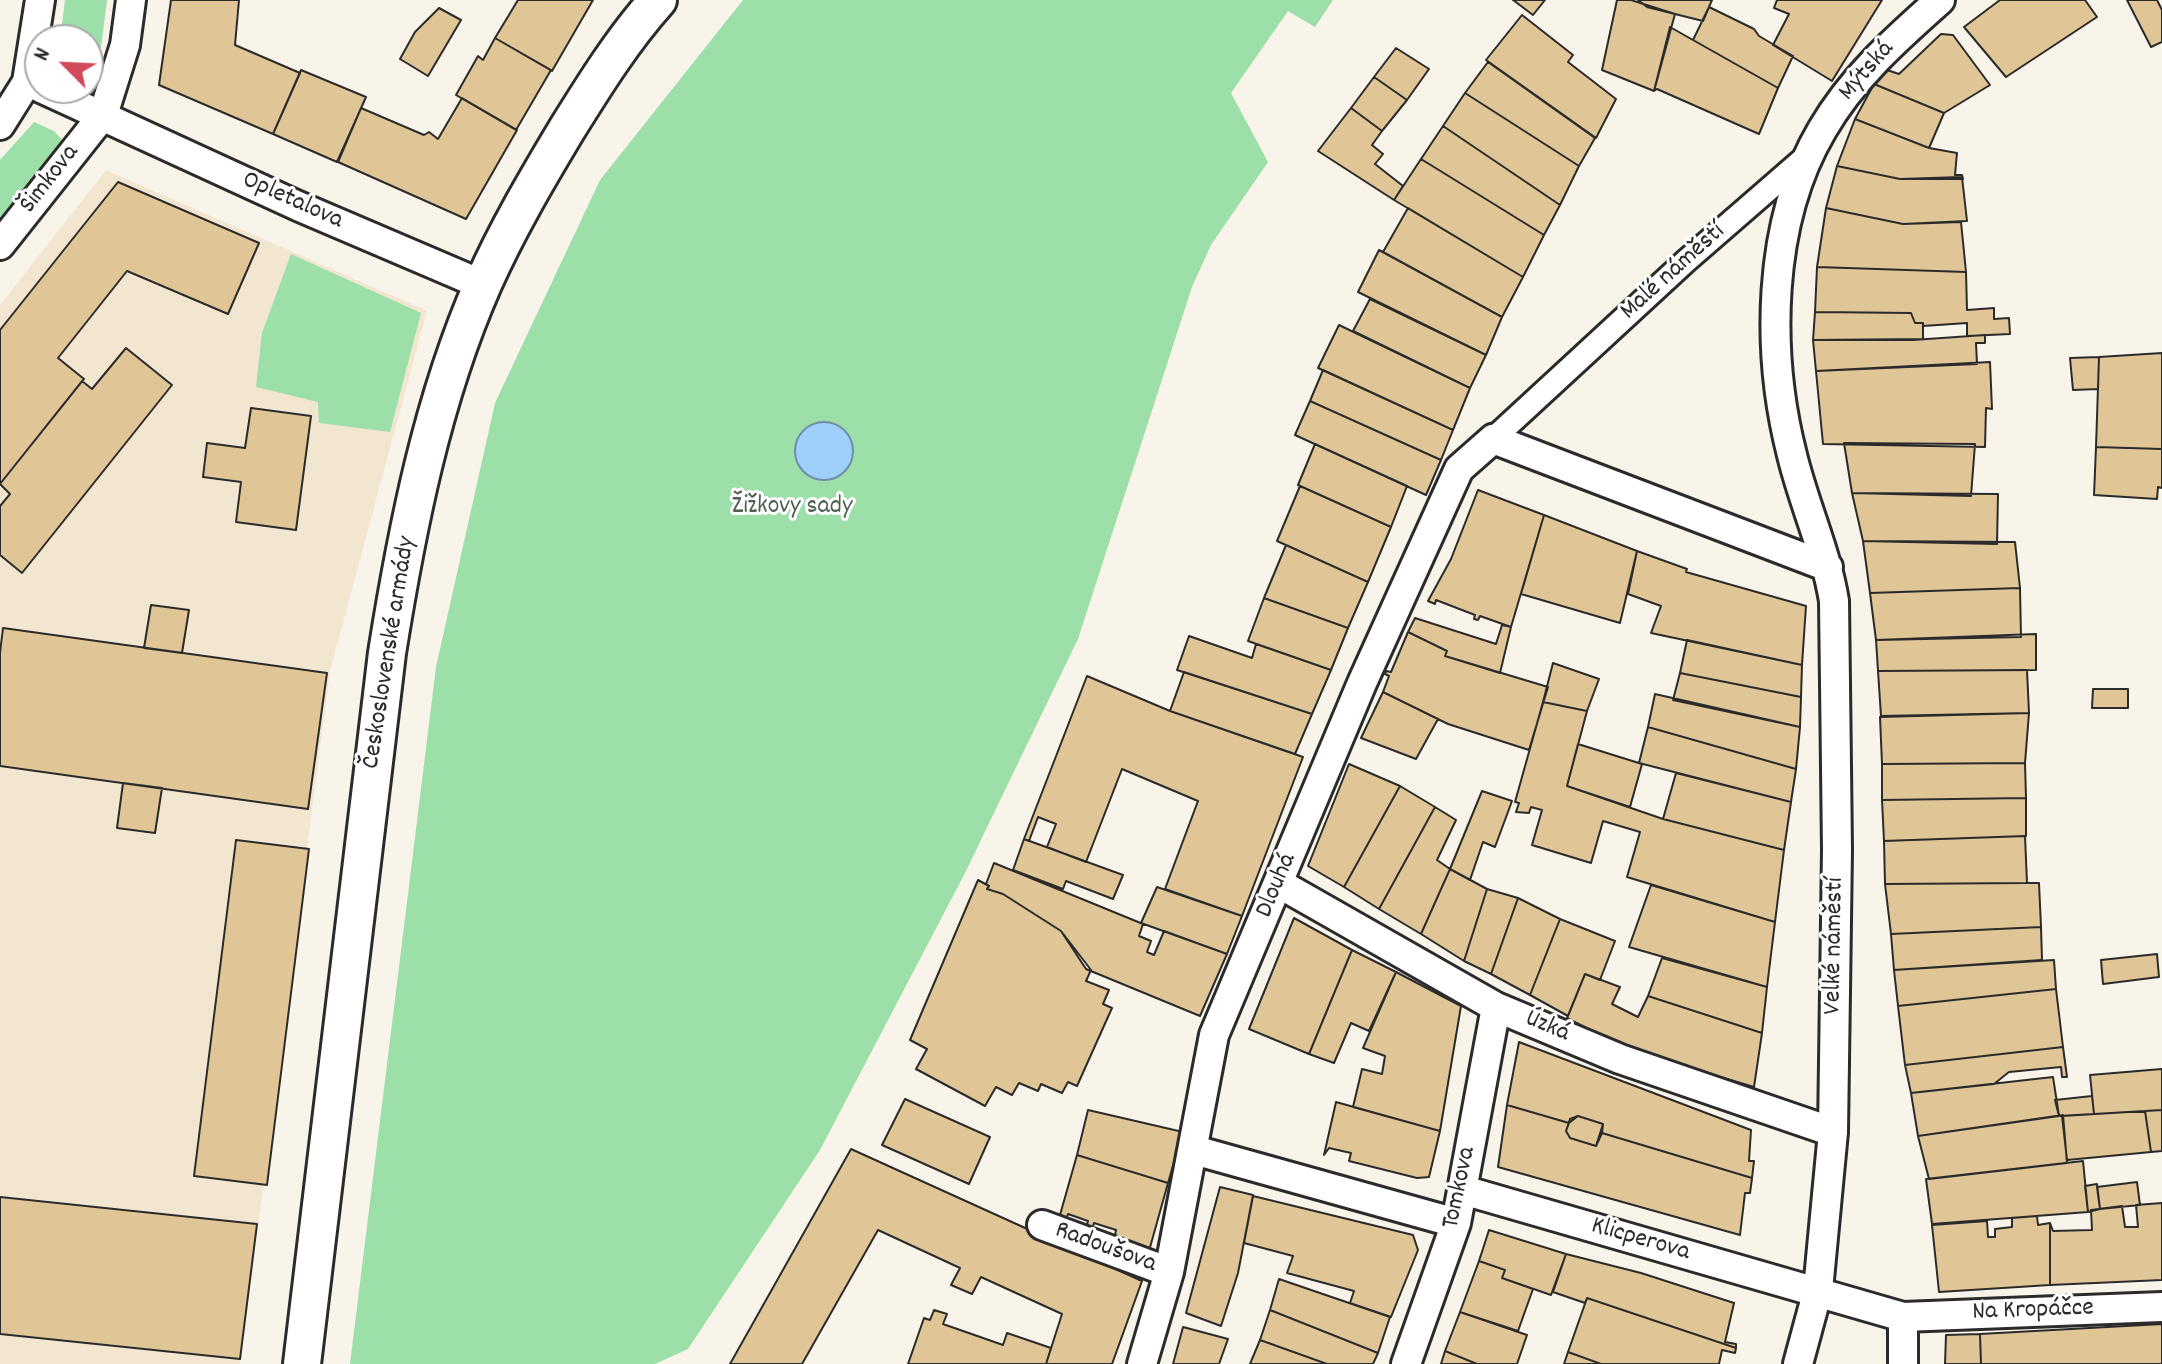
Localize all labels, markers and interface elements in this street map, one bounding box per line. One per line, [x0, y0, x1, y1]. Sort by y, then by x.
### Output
north arrow [24, 24, 104, 104]
street label: Mýtská [1833, 35, 1903, 109]
text: N [27, 44, 60, 66]
street label: Šimkova [15, 139, 87, 221]
street label: Opletalova [237, 166, 347, 238]
street label: Malé náměstí [1615, 218, 1733, 328]
park label: Žižkovy sady [732, 492, 852, 524]
street label: Československé armády [357, 535, 425, 771]
street label: Dlouhá [1250, 849, 1306, 923]
street label: Velké náměstí [1819, 877, 1853, 1015]
street label: Úzká [1520, 1005, 1574, 1051]
street label: Tomkova [1437, 1144, 1485, 1232]
street label: Klicperova [1587, 1212, 1693, 1270]
street label: Radoušova [1050, 1216, 1160, 1282]
street label: Na Kropáčce [1972, 1294, 2094, 1330]

